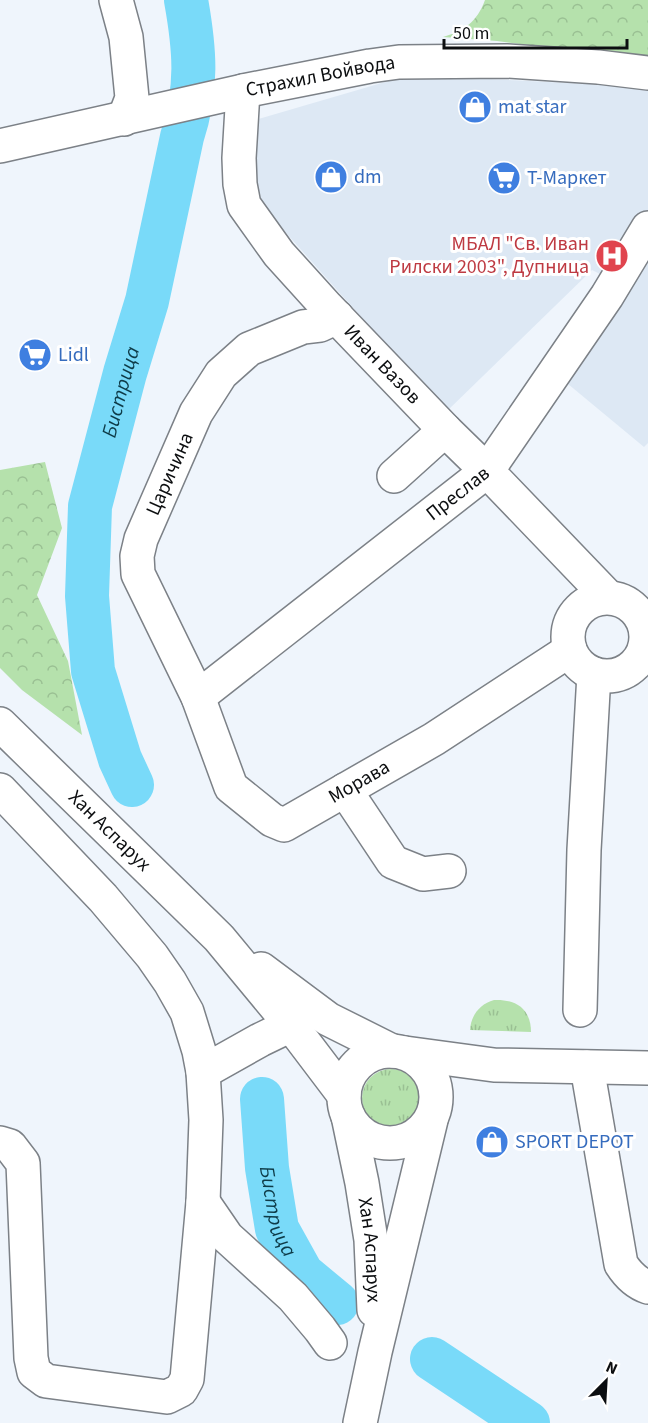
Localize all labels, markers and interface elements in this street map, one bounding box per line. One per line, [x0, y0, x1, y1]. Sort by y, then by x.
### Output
scale bar [444, 12, 627, 50]
text: 50 m [453, 21, 489, 46]
street label: Страхил Войвода [243, 49, 397, 104]
shop icon: mat star [457, 89, 493, 125]
place label: mat star [498, 93, 567, 121]
shop icon: dm [313, 159, 349, 195]
supermarket icon: Т-Маркет [486, 160, 522, 196]
place label: dm [354, 163, 382, 191]
place label: Т-Маркет [527, 164, 607, 192]
place label: МБАЛ "Св. Иван Рилски 2003", Дупница [389, 230, 589, 281]
hospital icon: МБАЛ "Св. Иван Рилски 2003", Дупница [594, 238, 630, 274]
street label: Иван Вазов [337, 319, 427, 411]
supermarket icon: Lidl [17, 337, 53, 373]
place label: Lidl [58, 341, 89, 369]
water label: Бистрица [94, 343, 147, 441]
street label: Царичина [139, 428, 201, 520]
street label: Преслав [420, 460, 496, 528]
street label: Морава [323, 753, 395, 811]
street label: Хан Аспарух [62, 784, 157, 878]
shop icon: SPORT DEPOT [474, 1124, 510, 1160]
place label: SPORT DEPOT [515, 1128, 634, 1156]
water label: Бистрица [252, 1164, 305, 1262]
street label: Хан Аспарух [350, 1195, 388, 1303]
north arrow [576, 1351, 636, 1411]
text: N [602, 1356, 621, 1380]

